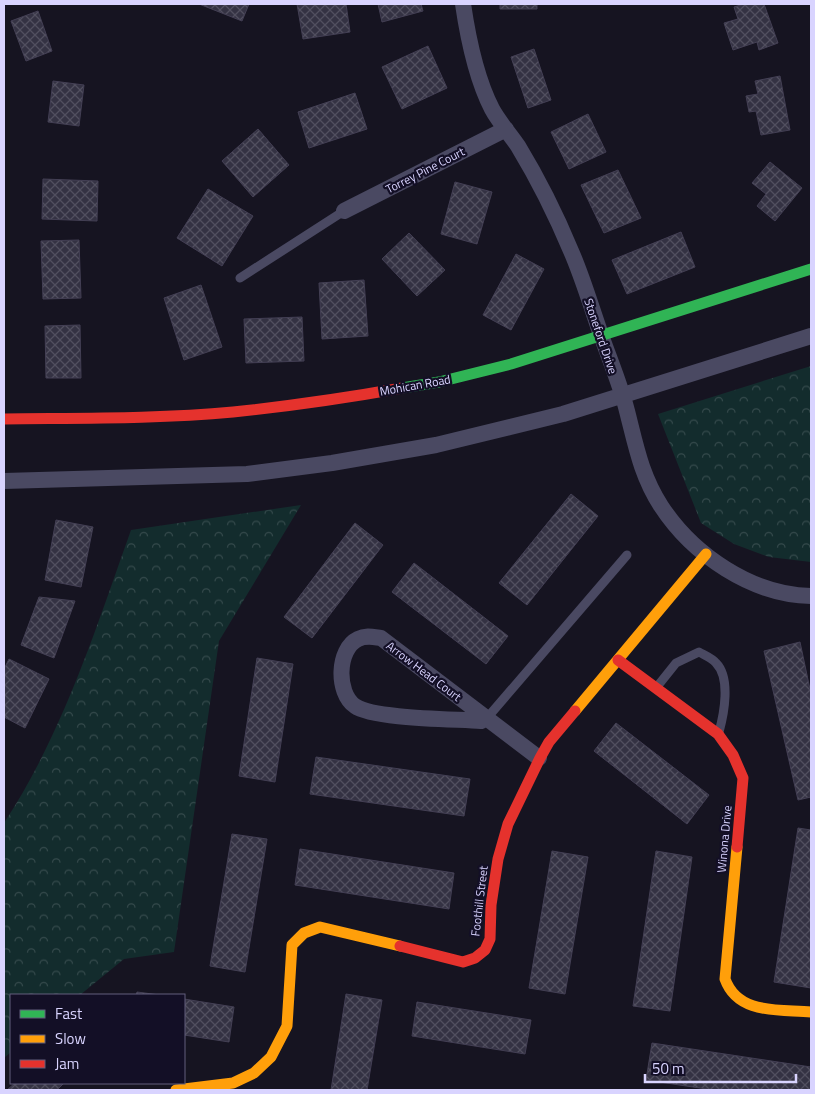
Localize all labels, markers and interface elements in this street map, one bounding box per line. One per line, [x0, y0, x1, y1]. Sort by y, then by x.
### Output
street label: Torrey Pine Court [382, 142, 469, 198]
street label: Stoneford Drive [579, 296, 623, 376]
street label: Mohican Road [378, 369, 452, 401]
street label: Arrow Head Court [382, 636, 466, 706]
street label: Winona Drive [712, 805, 736, 873]
street label: Foothill Street [465, 864, 493, 937]
legend [10, 994, 185, 1084]
text: Fast [55, 1002, 83, 1025]
text: Slow [55, 1027, 86, 1050]
text: Jam [55, 1052, 79, 1075]
scale bar [645, 1052, 796, 1084]
text: 50 m [652, 1057, 685, 1080]

